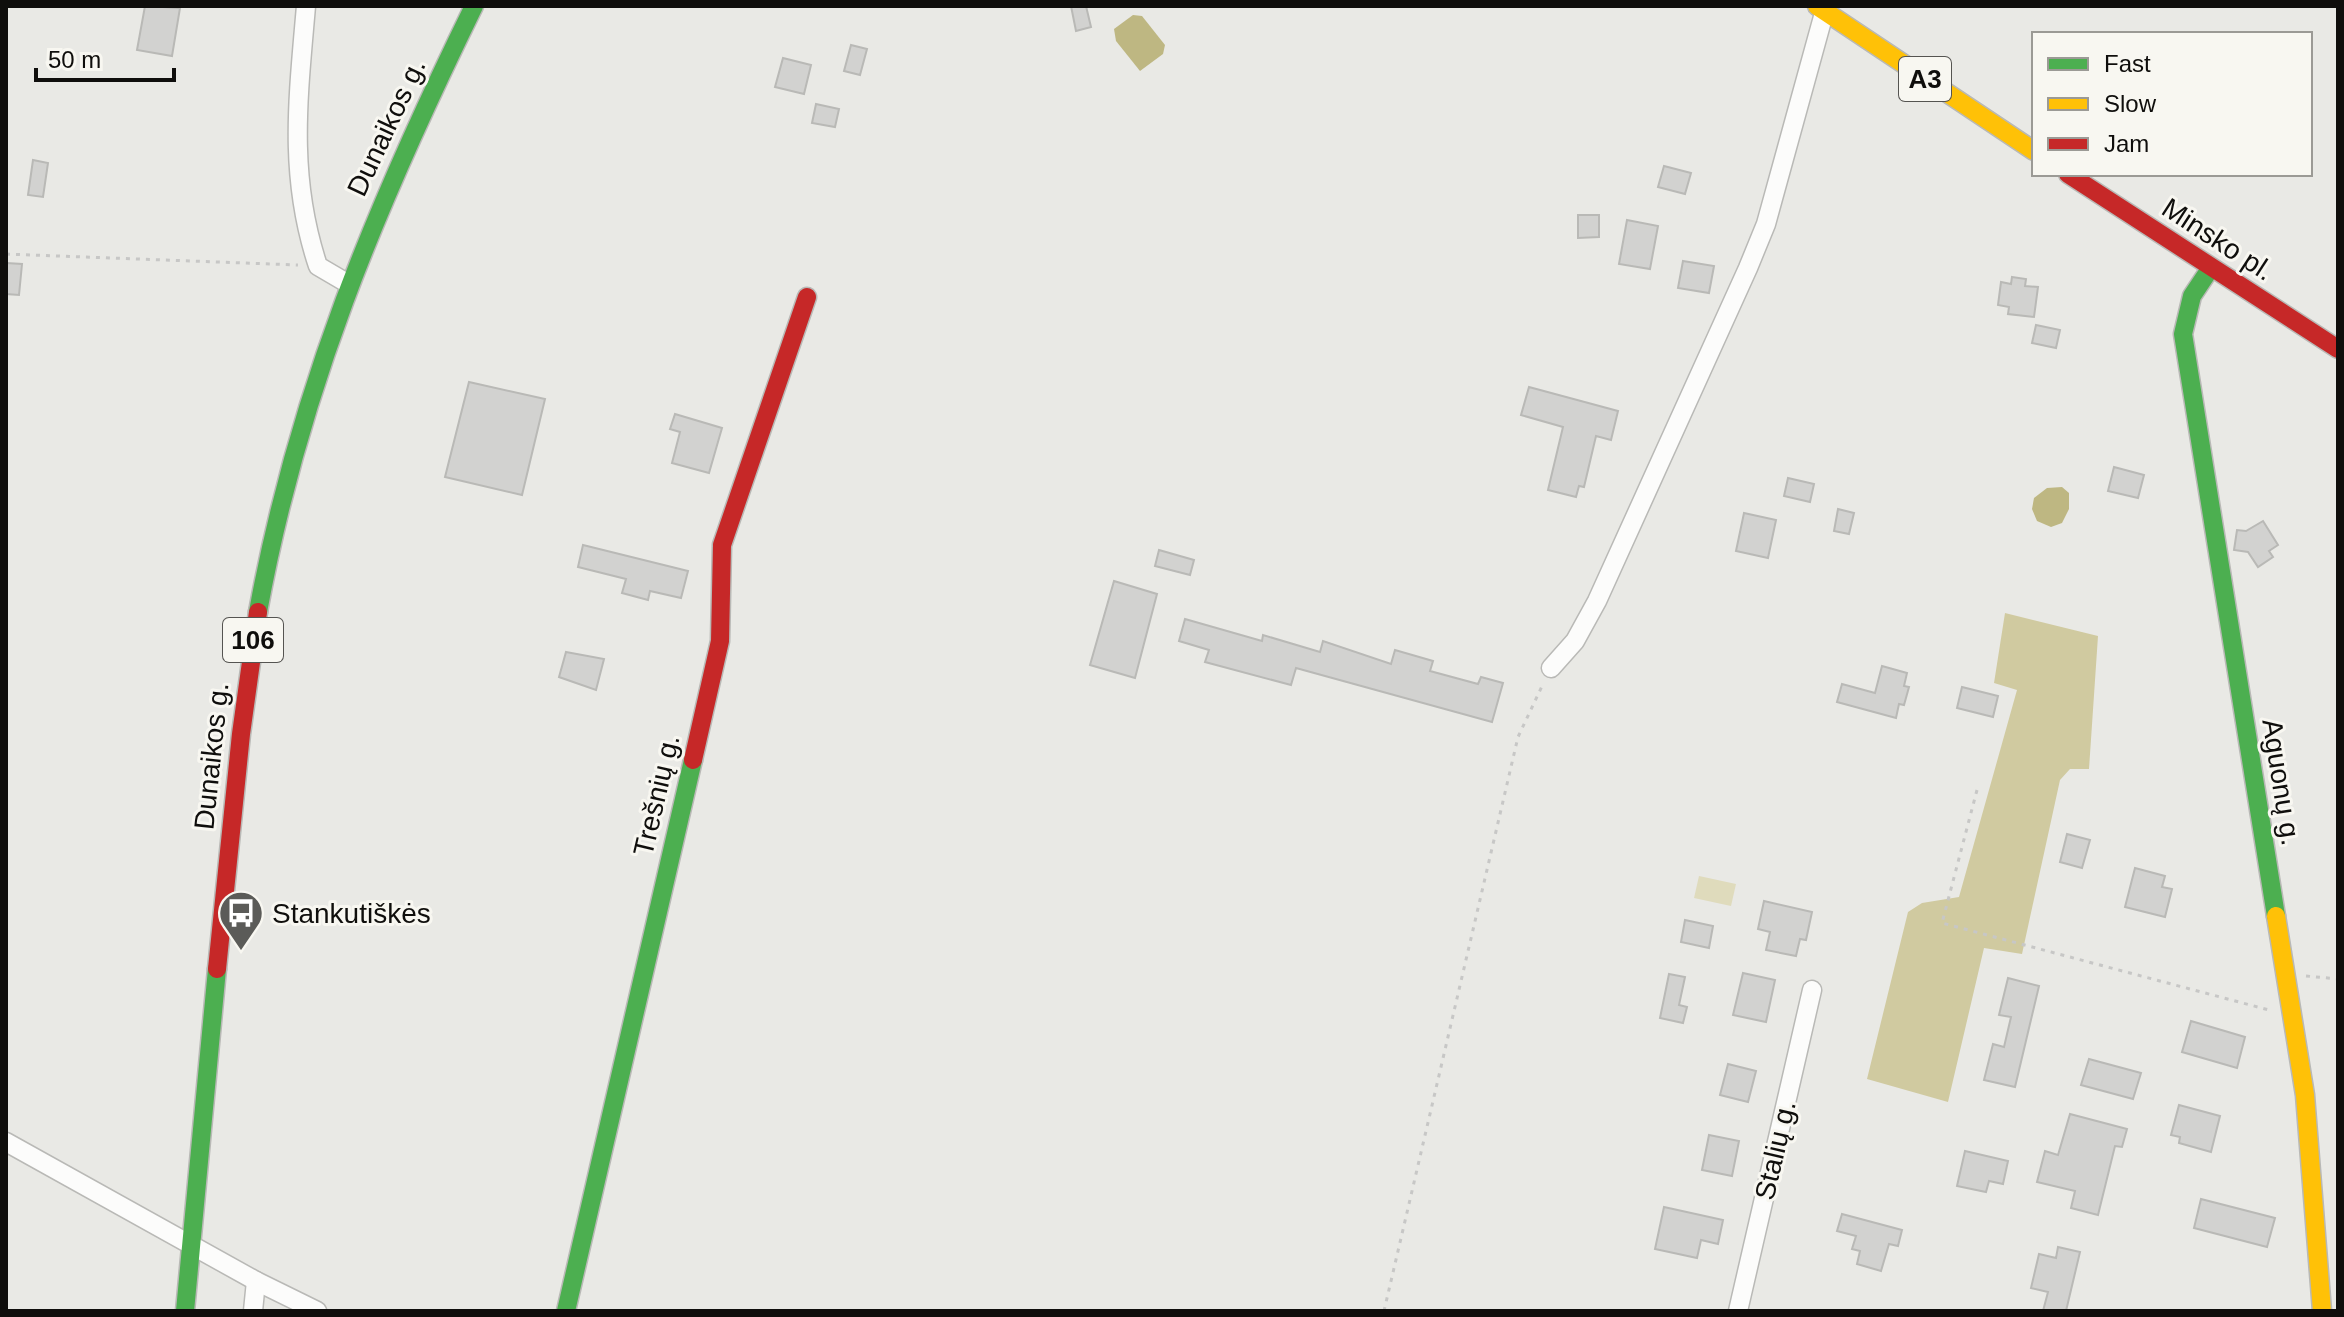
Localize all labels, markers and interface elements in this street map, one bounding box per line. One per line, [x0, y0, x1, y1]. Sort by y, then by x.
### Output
scale bar [36, 32, 174, 82]
legend [2032, 32, 2312, 176]
text: 50 m [48, 46, 101, 73]
text: Fast [2104, 50, 2151, 77]
street label: Dunaikos g. [341, 54, 432, 201]
road number: A3 [1899, 57, 1951, 101]
text: Slow [2104, 90, 2157, 117]
text: Jam [2104, 130, 2149, 157]
street label: Minsko pl. [2156, 192, 2279, 287]
road number: 106 [223, 618, 283, 662]
street label: Dunaikos g. [188, 681, 235, 831]
street label: Aguonų g. [2256, 717, 2307, 848]
street label: Trešnių g. [627, 731, 685, 859]
bus stop icon: Stankutiškės [217, 889, 265, 952]
place label: Stankutiškės [272, 898, 431, 929]
street label: Stalių g. [1749, 1097, 1802, 1203]

